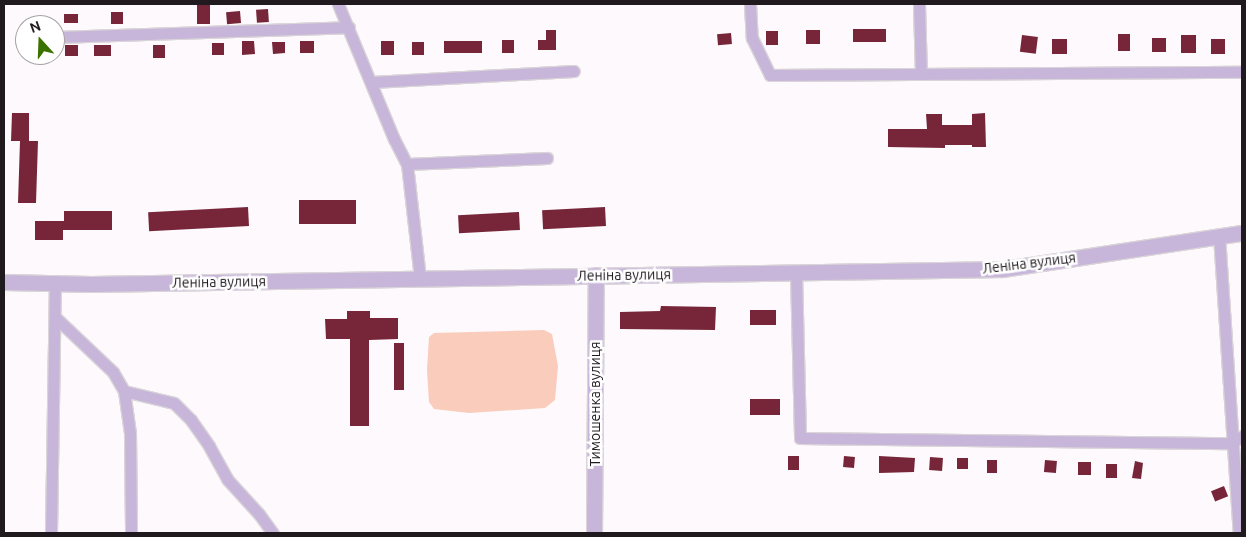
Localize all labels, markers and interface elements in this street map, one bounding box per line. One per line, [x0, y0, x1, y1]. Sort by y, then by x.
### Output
north arrow [15, 15, 65, 65]
text: N [28, 18, 43, 36]
street label: Леніна вулиця [981, 249, 1077, 277]
street label: Леніна вулиця [577, 266, 671, 284]
street label: Леніна вулиця [172, 273, 266, 291]
street label: Тимошенка вулиця [587, 342, 603, 466]

